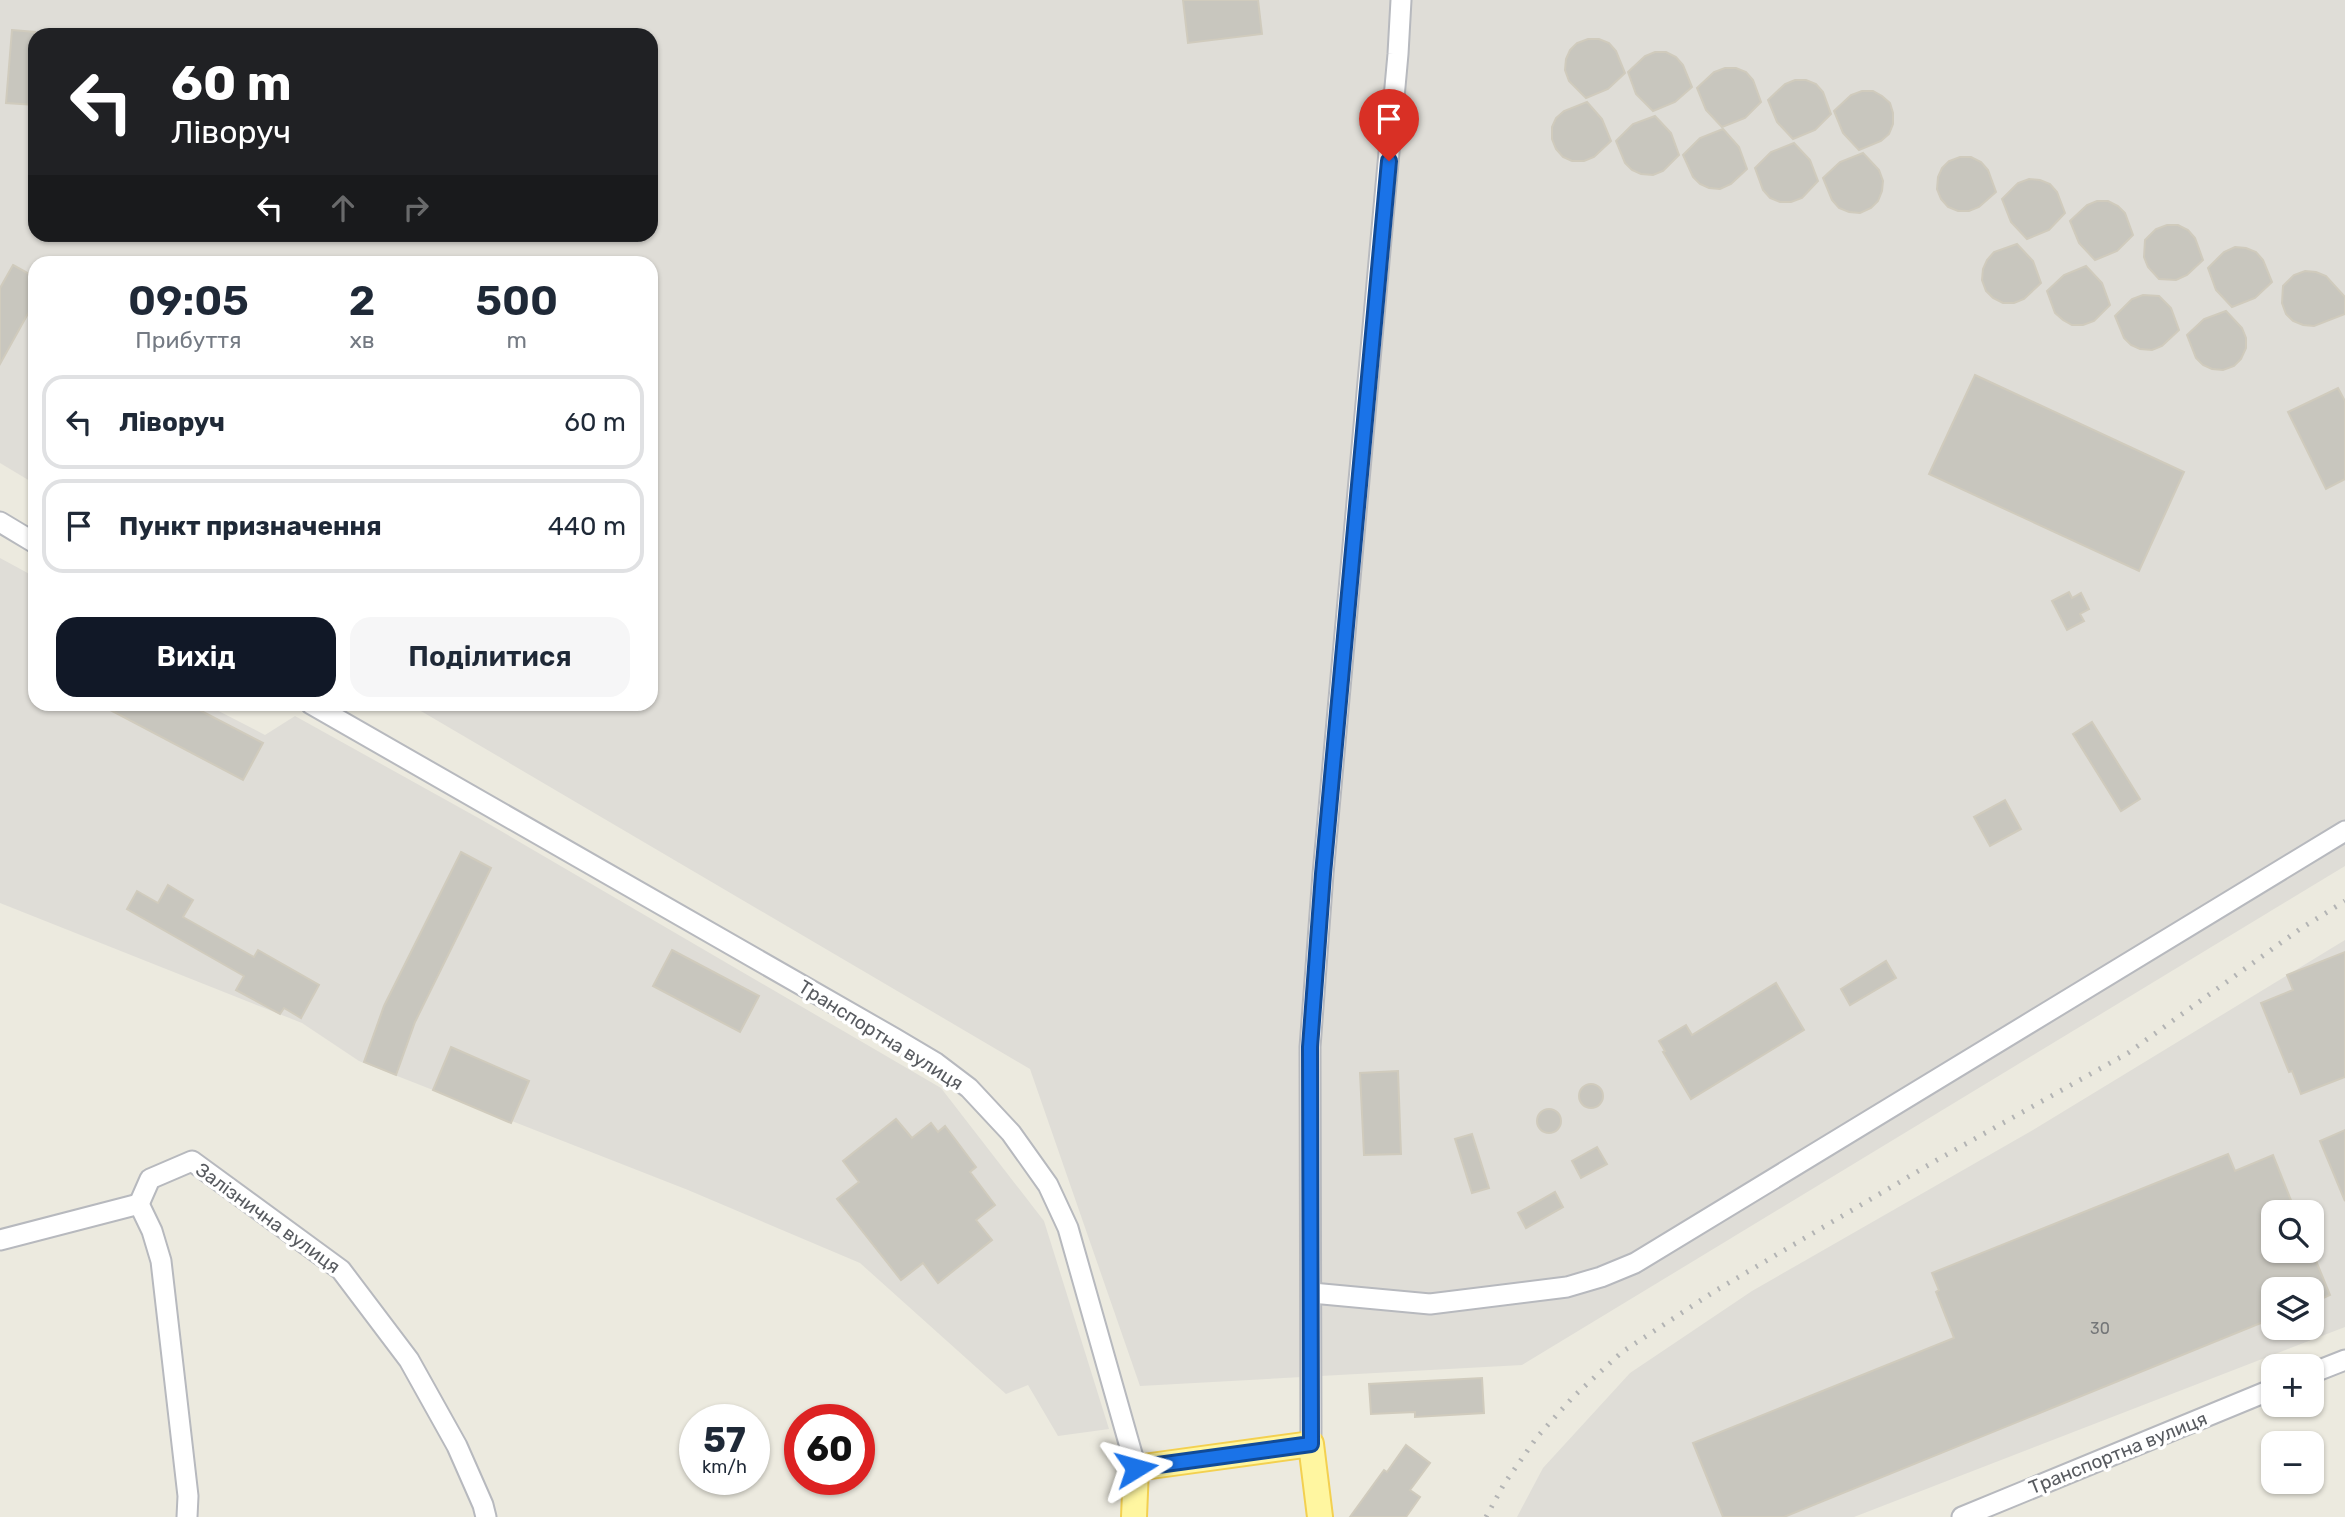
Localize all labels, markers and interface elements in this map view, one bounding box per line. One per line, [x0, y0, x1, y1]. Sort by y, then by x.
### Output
text: 60 m [171, 54, 292, 112]
icon: left [56, 56, 147, 147]
pin [1359, 89, 1419, 161]
icon: arrive [1370, 100, 1408, 138]
text: Ліворуч [171, 113, 291, 151]
icon: left [251, 189, 289, 227]
icon: ahead [324, 189, 362, 227]
icon: right [397, 189, 435, 227]
text: 09:05 [128, 276, 249, 326]
text: 2 [349, 276, 375, 326]
text: 500 [475, 276, 558, 326]
text: Прибуття [135, 326, 242, 354]
text: хв [349, 326, 375, 354]
text: m [506, 326, 527, 354]
icon: left [60, 403, 98, 441]
text: Ліворуч [119, 407, 225, 438]
text: 60 m [564, 407, 626, 438]
icon: arrive [60, 507, 98, 545]
text: Пункт призначення [119, 511, 382, 542]
text: 440 m [548, 511, 626, 542]
button: Вихід [56, 617, 336, 697]
button: Поділитися [350, 617, 630, 697]
street label: Транспортна вулиця [794, 975, 968, 1095]
street label: Залізнична вулиця [191, 1158, 345, 1278]
map controls [2261, 1200, 2324, 1494]
button: search [2261, 1200, 2324, 1263]
button: layers [2261, 1277, 2324, 1340]
house number: 30 [2090, 1319, 2110, 1338]
button: + [2261, 1354, 2324, 1417]
speed limit sign: 60 [784, 1404, 875, 1495]
street label: Транспортна вулиця [2026, 1407, 2210, 1499]
text: 57 [703, 1419, 746, 1461]
position arrow [1099, 1431, 1173, 1505]
button: − [2261, 1431, 2324, 1494]
text: km/h [702, 1456, 747, 1478]

